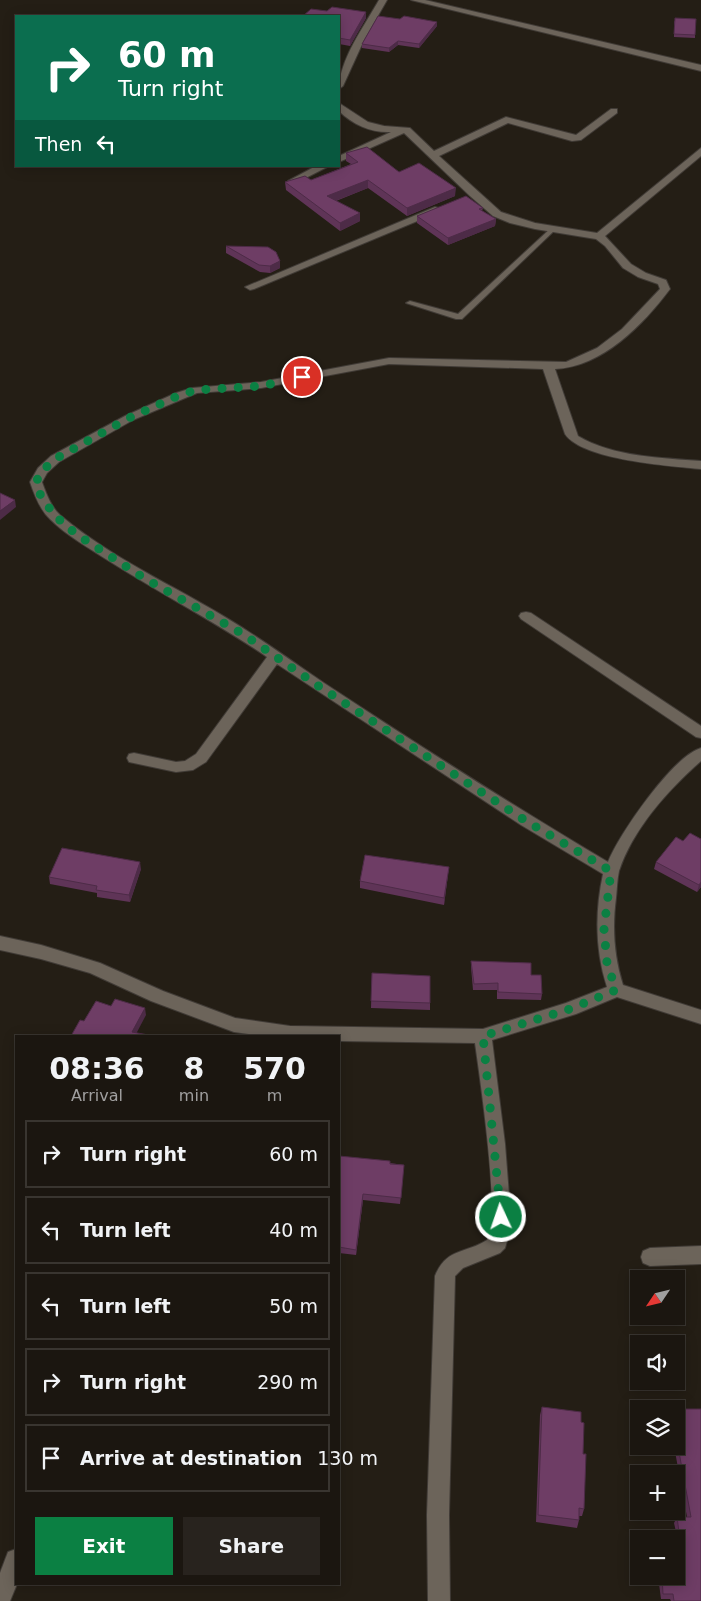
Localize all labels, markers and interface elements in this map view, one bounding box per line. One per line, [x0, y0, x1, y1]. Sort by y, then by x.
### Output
icon: right [35, 35, 100, 100]
text: 60 m [118, 35, 215, 75]
text: Turn right [118, 76, 223, 101]
icon: left [92, 130, 120, 158]
text: Then [35, 133, 82, 155]
pin [281, 356, 323, 398]
icon: arrive [288, 363, 316, 391]
text: 08:36 [49, 1051, 145, 1086]
text: 8 [183, 1051, 204, 1086]
text: 570 [243, 1051, 306, 1086]
text: Arrival [71, 1086, 123, 1105]
text: min [179, 1086, 209, 1105]
text: m [267, 1086, 282, 1105]
icon: right [37, 1140, 65, 1168]
text: Turn right [80, 1143, 186, 1165]
text: 60 m [269, 1143, 318, 1165]
position arrow [474, 1190, 526, 1242]
icon: left [37, 1216, 65, 1244]
text: Turn left [80, 1219, 171, 1241]
text: 40 m [269, 1219, 318, 1241]
north arrow [630, 1270, 685, 1325]
map controls [630, 1270, 685, 1585]
icon: left [37, 1292, 65, 1320]
text: Turn left [80, 1295, 171, 1317]
text: 50 m [269, 1295, 318, 1317]
button: sound [630, 1335, 685, 1390]
icon: right [37, 1368, 65, 1396]
text: Turn right [80, 1371, 186, 1393]
text: 290 m [257, 1371, 318, 1393]
button: layers [630, 1400, 685, 1455]
icon: arrive [37, 1444, 65, 1472]
text: Arrive at destination [80, 1447, 302, 1469]
text: 130 m [317, 1447, 378, 1469]
button: + [630, 1465, 685, 1520]
button: Exit [35, 1517, 173, 1575]
button: Share [183, 1517, 320, 1575]
button: − [630, 1530, 685, 1585]

